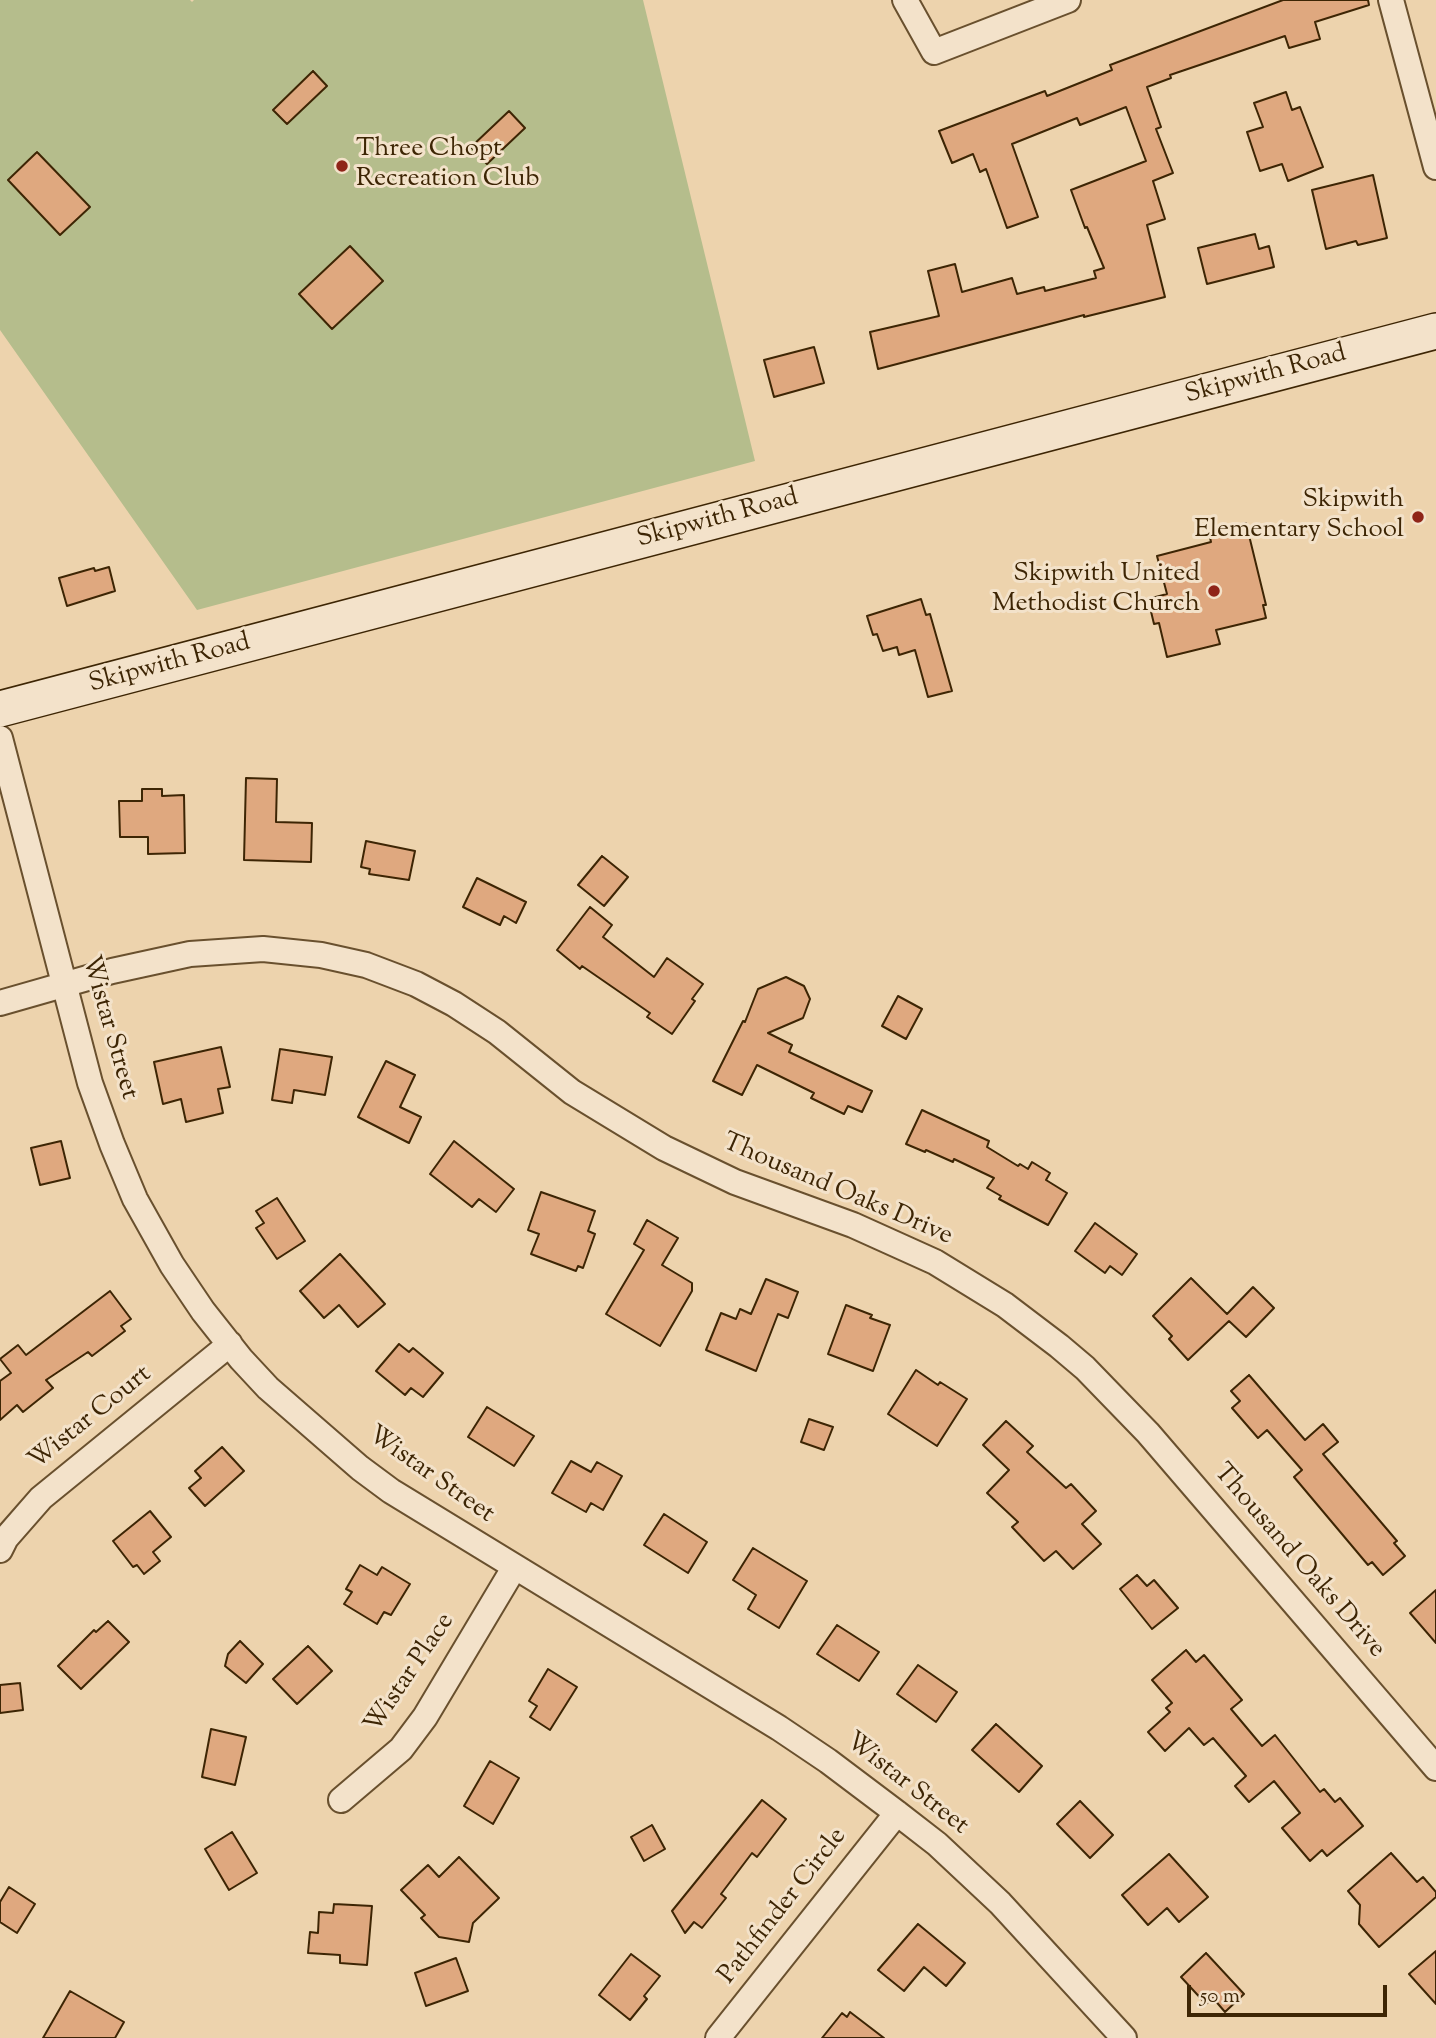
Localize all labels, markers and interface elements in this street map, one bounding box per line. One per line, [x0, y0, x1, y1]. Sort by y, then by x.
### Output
place label: Three Chopt Recreation Club [356, 135, 540, 196]
marker: Three Chopt Recreation Club [334, 158, 350, 174]
street label: Skipwith Road [1182, 340, 1350, 412]
street label: Skipwith Road [634, 484, 802, 556]
place label: Skipwith Elementary School [1194, 486, 1404, 548]
marker: Skipwith Elementary School [1410, 509, 1426, 525]
place label: Skipwith United Methodist Church [992, 560, 1200, 622]
marker: Skipwith United Methodist Church [1206, 583, 1222, 599]
street label: Skipwith Road [86, 629, 254, 701]
street label: Wistar Street [73, 953, 143, 1103]
street label: Thousand Oaks Drive [717, 1128, 957, 1254]
street label: Wistar Court [23, 1360, 159, 1478]
street label: Wistar Street [360, 1421, 500, 1531]
street label: Thousand Oaks Drive [1205, 1459, 1391, 1665]
street label: Wistar Place [359, 1608, 463, 1740]
street label: Wistar Street [838, 1727, 974, 1843]
street label: Pathfinder Circle [713, 1823, 855, 1991]
scale bar [1191, 1972, 1390, 2016]
text: 50 m [1200, 1982, 1240, 2012]

